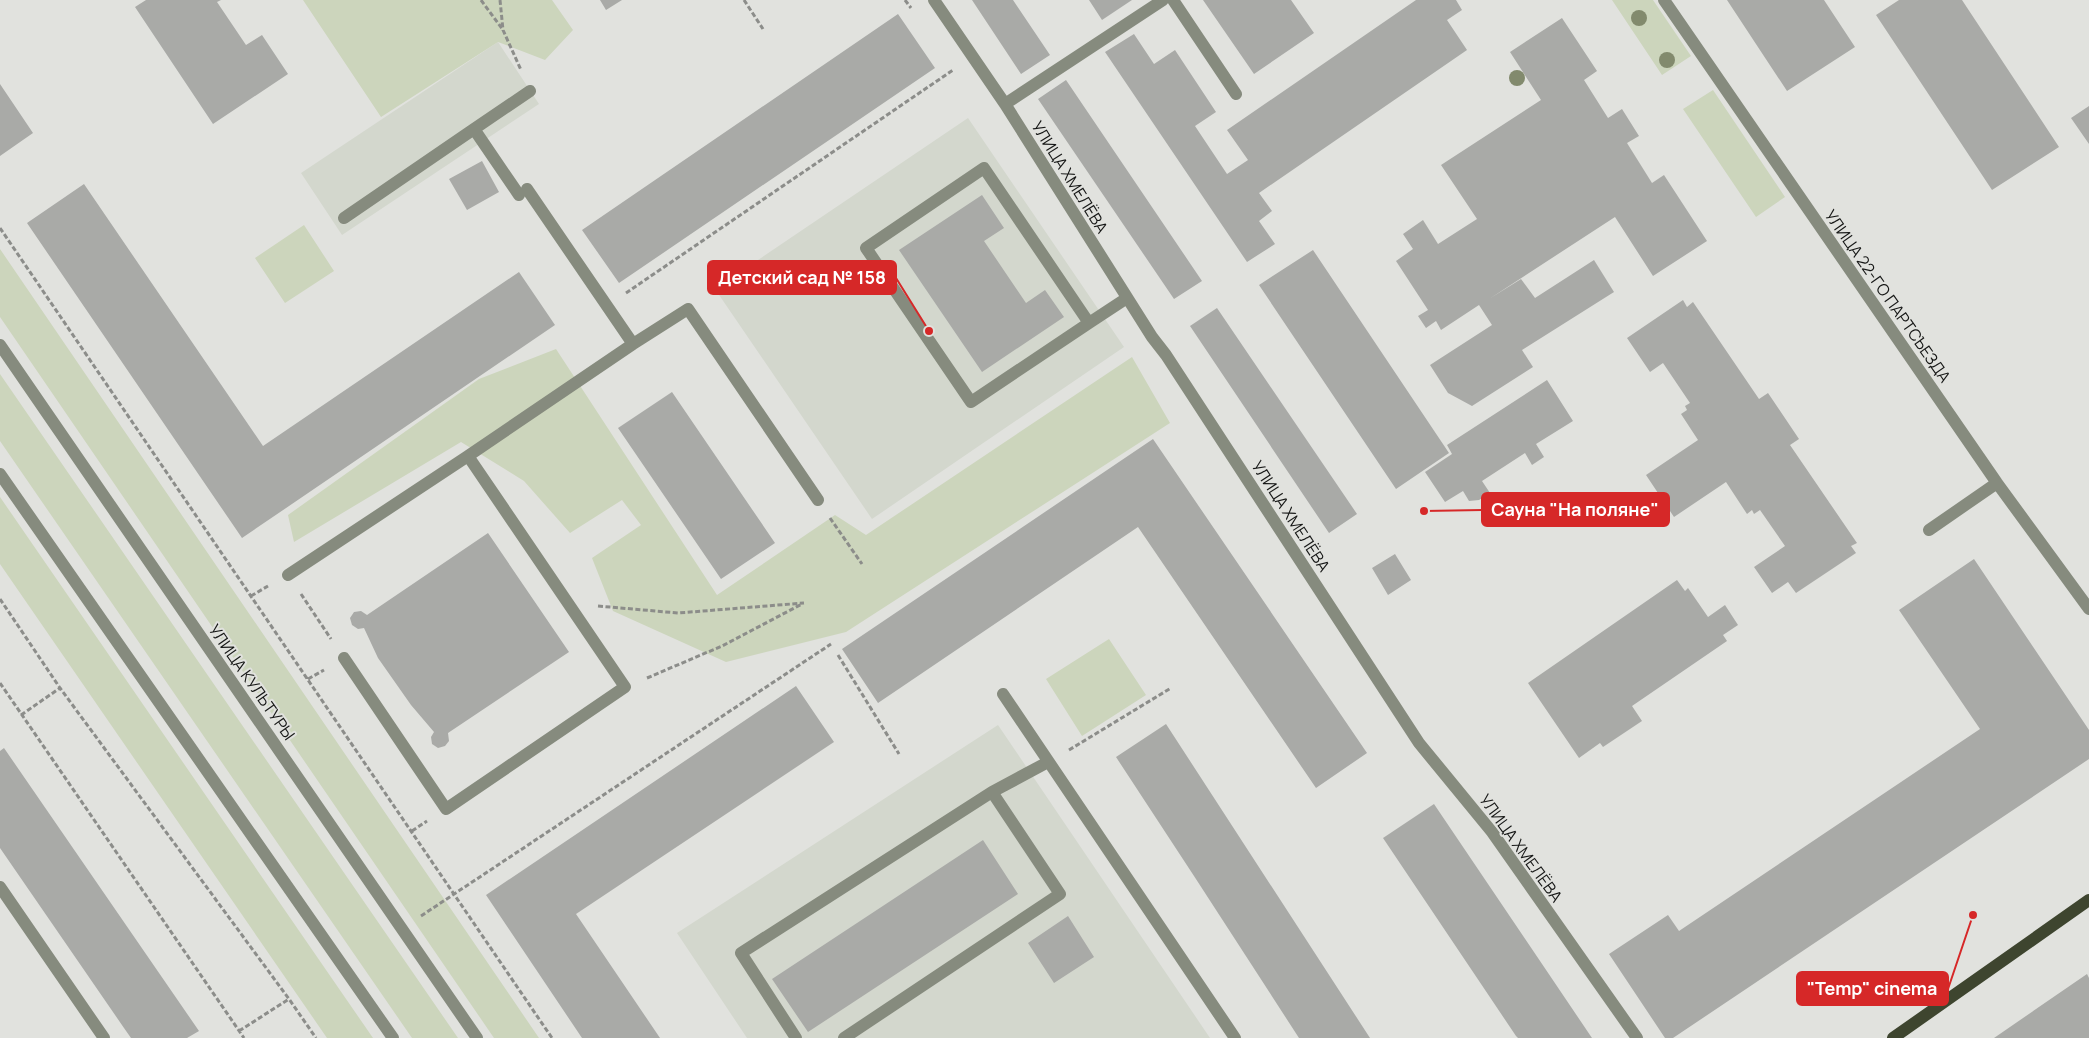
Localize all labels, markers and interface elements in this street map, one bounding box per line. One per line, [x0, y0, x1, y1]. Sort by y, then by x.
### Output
street label: УЛИЦА ХМЕЛЁВА [1027, 117, 1113, 237]
street label: УЛИЦА 22-ГО ПАРТСЪЕЗДА [1820, 205, 1956, 387]
callout: Детский сад № 158 [708, 261, 896, 294]
text: Детский сад № 158 [718, 265, 886, 289]
street label: УЛИЦА ХМЕЛЁВА [1247, 456, 1335, 576]
callout: Сауна "На поляне" [1482, 493, 1669, 526]
text: Сауна "На поляне" [1491, 497, 1659, 521]
street label: УЛИЦА КУЛЬТУРЫ [204, 620, 300, 744]
street label: УЛИЦА ХМЕЛЁВА [1474, 790, 1568, 906]
callout: "Temp" cinema [1797, 972, 1948, 1005]
text: "Temp" cinema [1807, 976, 1937, 1000]

